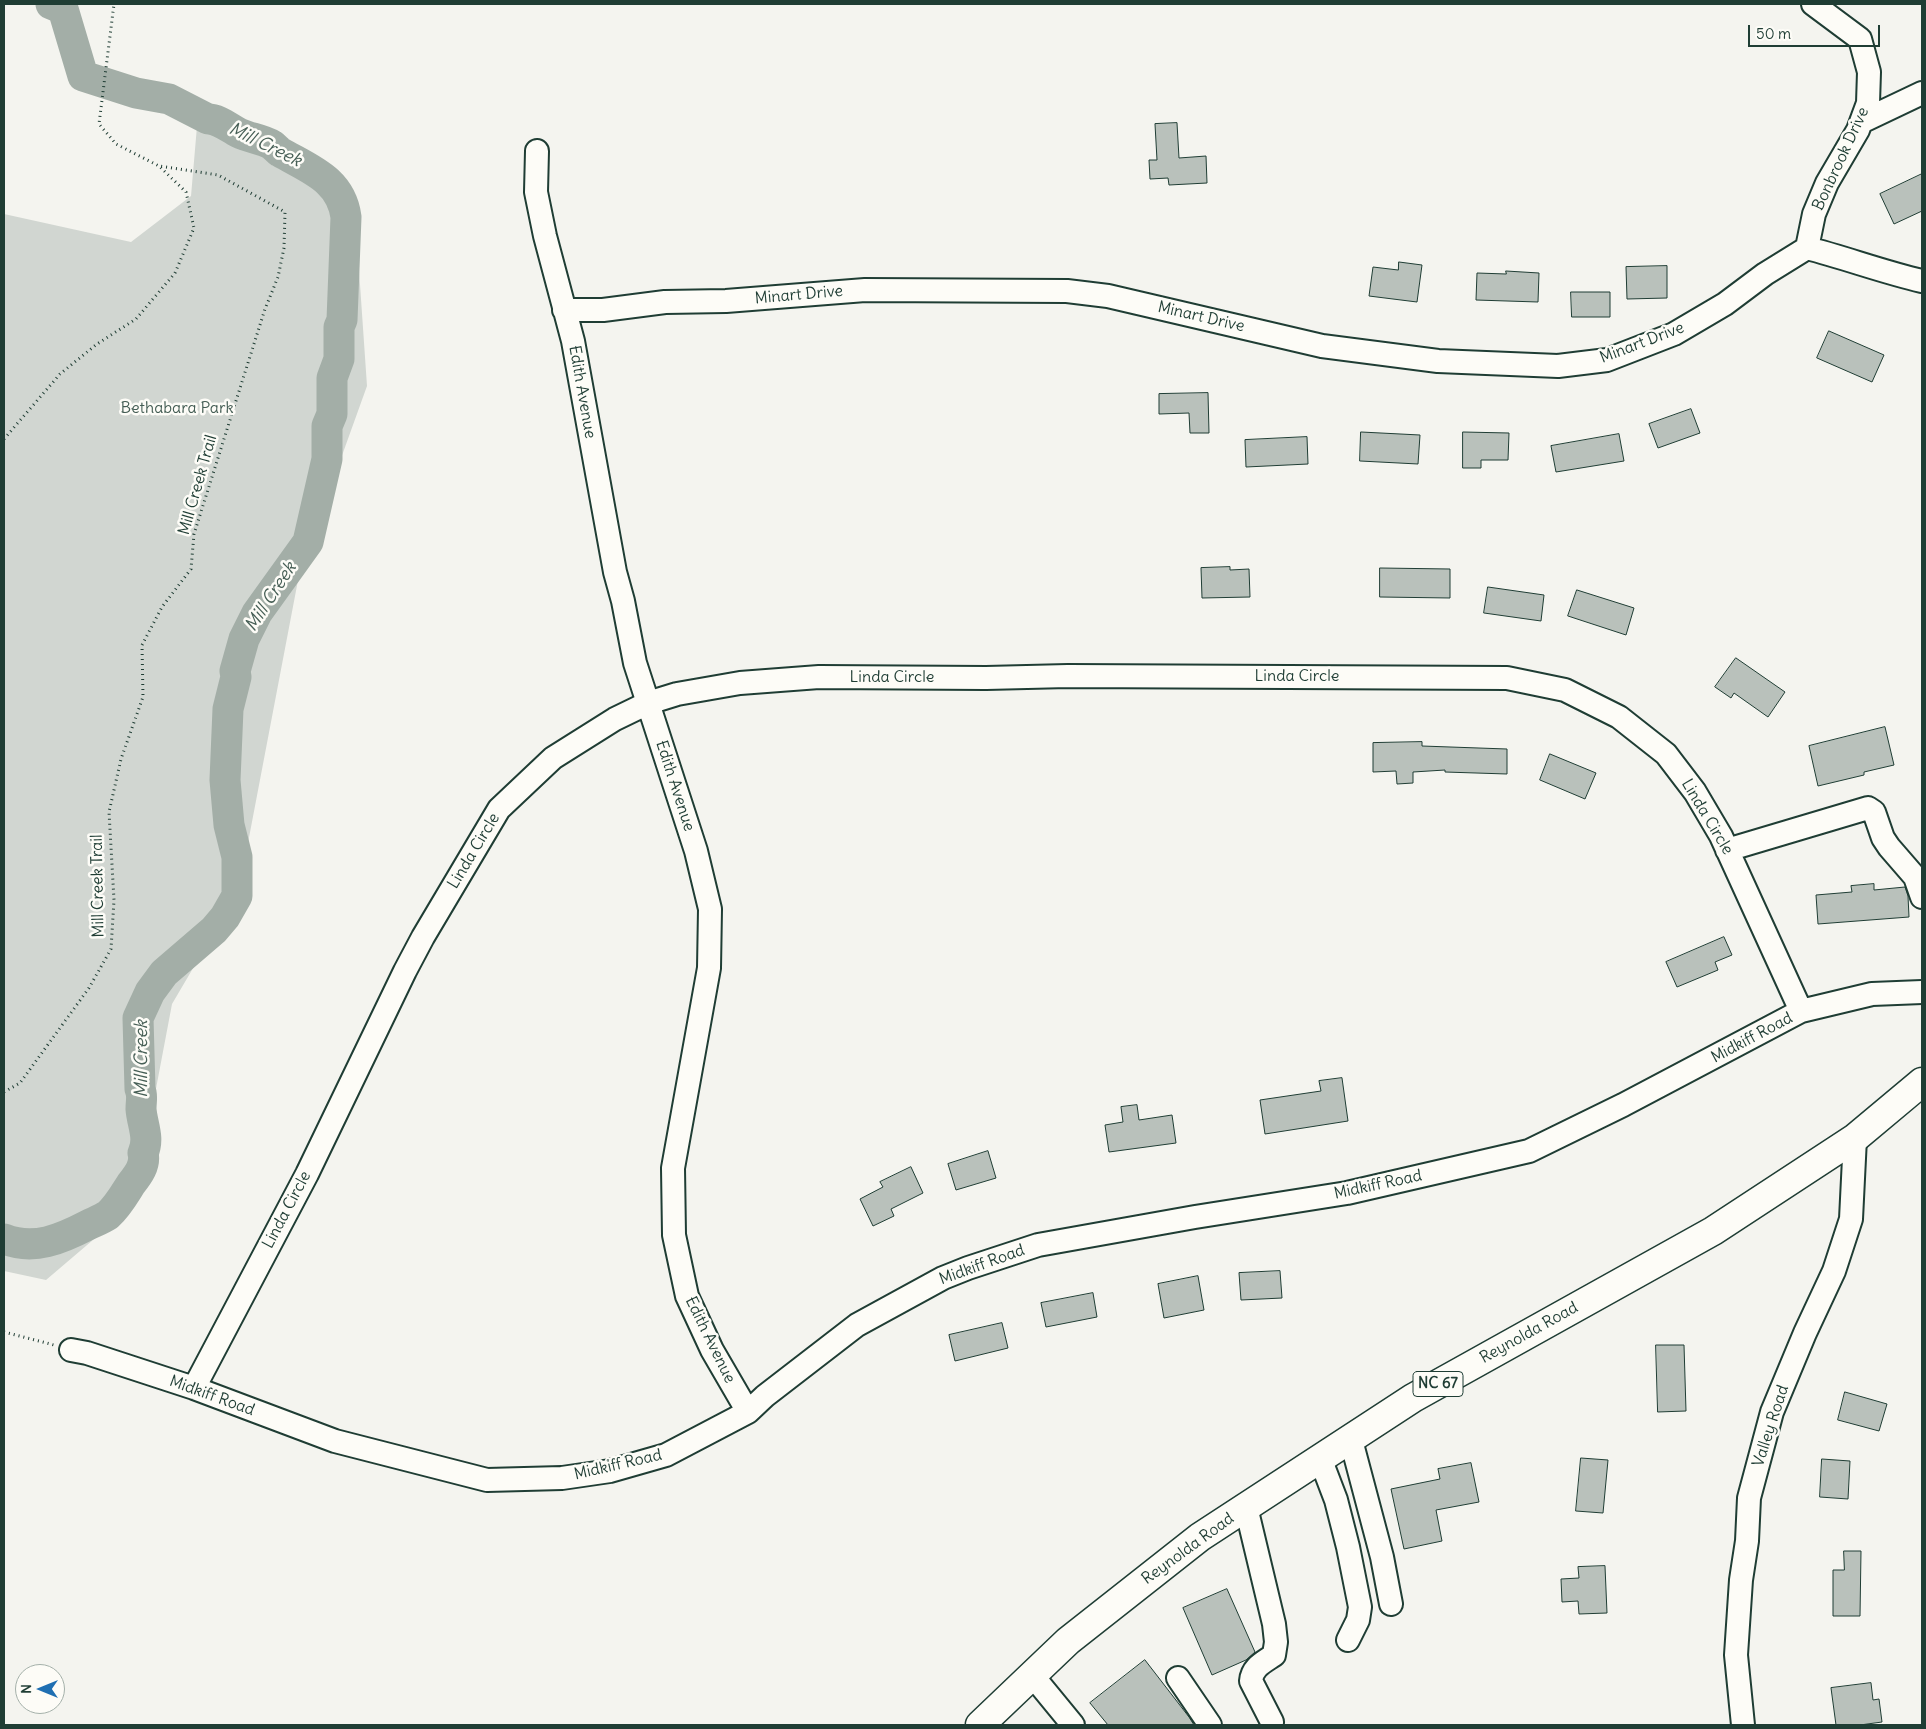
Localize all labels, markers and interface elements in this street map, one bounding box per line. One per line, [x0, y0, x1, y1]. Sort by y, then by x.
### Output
scale bar [1751, 15, 1884, 47]
text: 50 m [1756, 24, 1791, 43]
street label: Bonbrook Drive [1809, 104, 1873, 214]
water label: Mill Creek [225, 118, 305, 172]
street label: Minart Drive [754, 282, 844, 308]
street label: Minart Drive [1156, 298, 1246, 336]
street label: Minart Drive [1597, 318, 1687, 368]
street label: Edith Avenue [564, 344, 600, 440]
park label: Bethabara Park [120, 398, 234, 418]
street label: Mill Creek Trail [175, 433, 221, 537]
water label: Mill Creek [241, 558, 301, 636]
street label: Linda Circle [1255, 666, 1339, 686]
street label: Linda Circle [850, 667, 934, 687]
street label: Edith Avenue [651, 738, 699, 834]
street label: Linda Circle [1677, 776, 1737, 858]
street label: Linda Circle [444, 810, 504, 892]
street label: Mill Creek Trail [88, 834, 108, 938]
street label: Midkiff Road [1708, 1009, 1796, 1067]
water label: Mill Creek [131, 1020, 153, 1098]
street label: Midkiff Road [1332, 1166, 1424, 1204]
street label: Linda Circle [259, 1168, 315, 1252]
street label: Midkiff Road [937, 1241, 1027, 1289]
street label: Edith Avenue [681, 1293, 739, 1387]
street label: Reynolda Road [1477, 1298, 1581, 1368]
street label: Midkiff Road [167, 1372, 257, 1420]
road number: NC 67 [1413, 1372, 1463, 1396]
street label: Valley Road [1749, 1383, 1793, 1469]
street label: Midkiff Road [572, 1446, 664, 1484]
street label: Reynolda Road [1138, 1509, 1238, 1589]
north arrow [15, 1664, 65, 1714]
text: N [17, 1684, 35, 1694]

